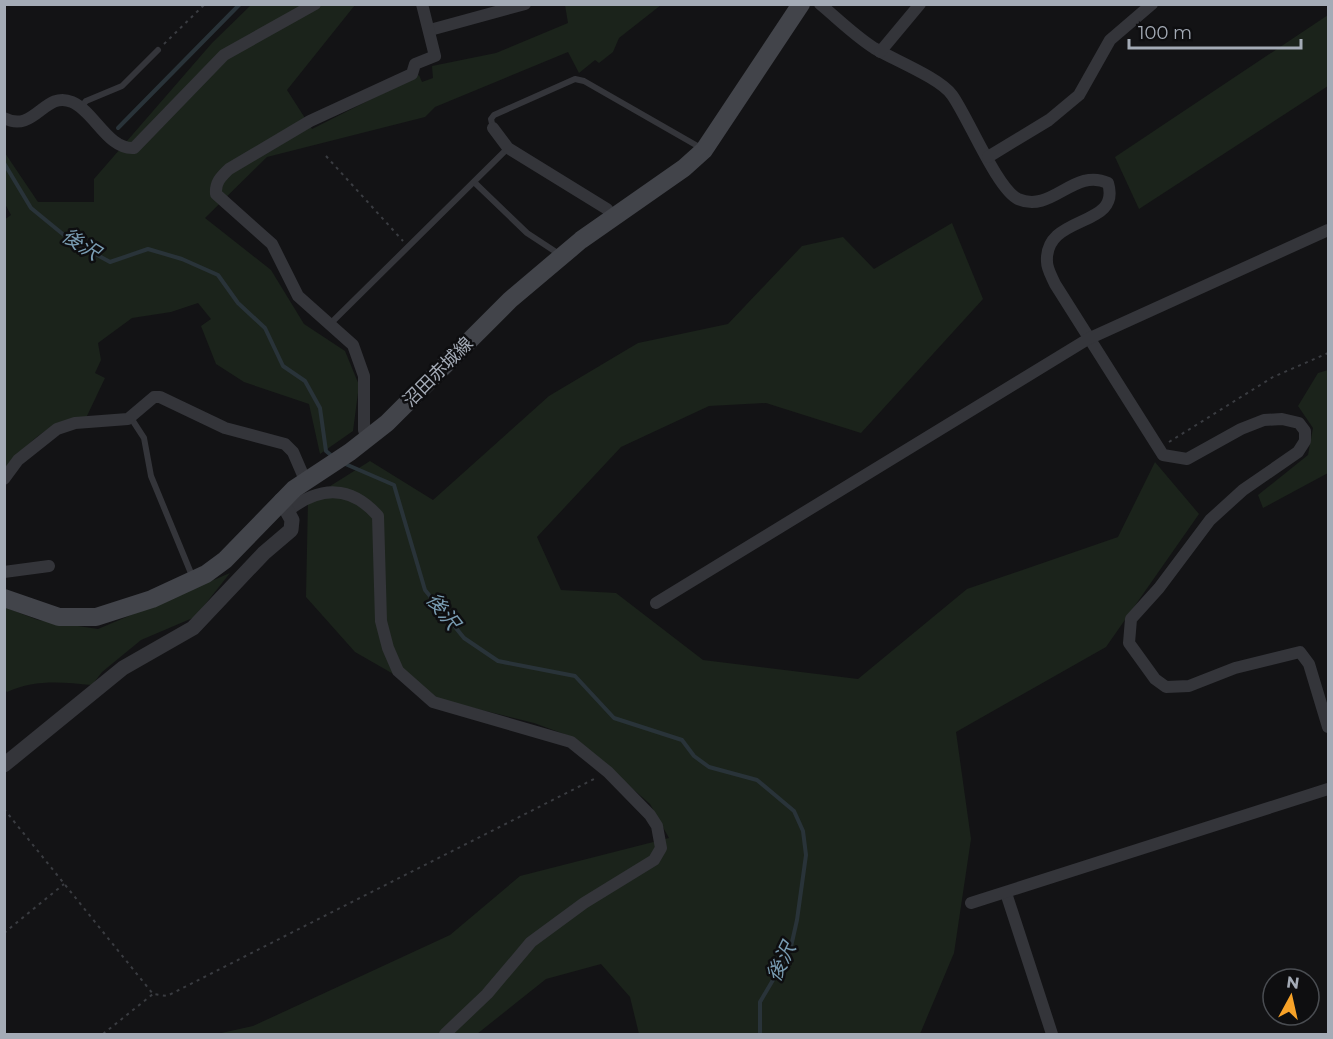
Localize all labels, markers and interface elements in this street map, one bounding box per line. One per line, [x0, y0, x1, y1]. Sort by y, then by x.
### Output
scale bar [1129, 12, 1302, 50]
text: 100 m [1138, 22, 1192, 44]
water label: 後沢 [58, 223, 107, 266]
street label: 沼田赤城線 [398, 332, 478, 412]
water label: 後沢 [421, 588, 467, 637]
water label: 後沢 [761, 936, 802, 985]
north arrow [1261, 967, 1321, 1027]
text: N [1285, 972, 1301, 993]

